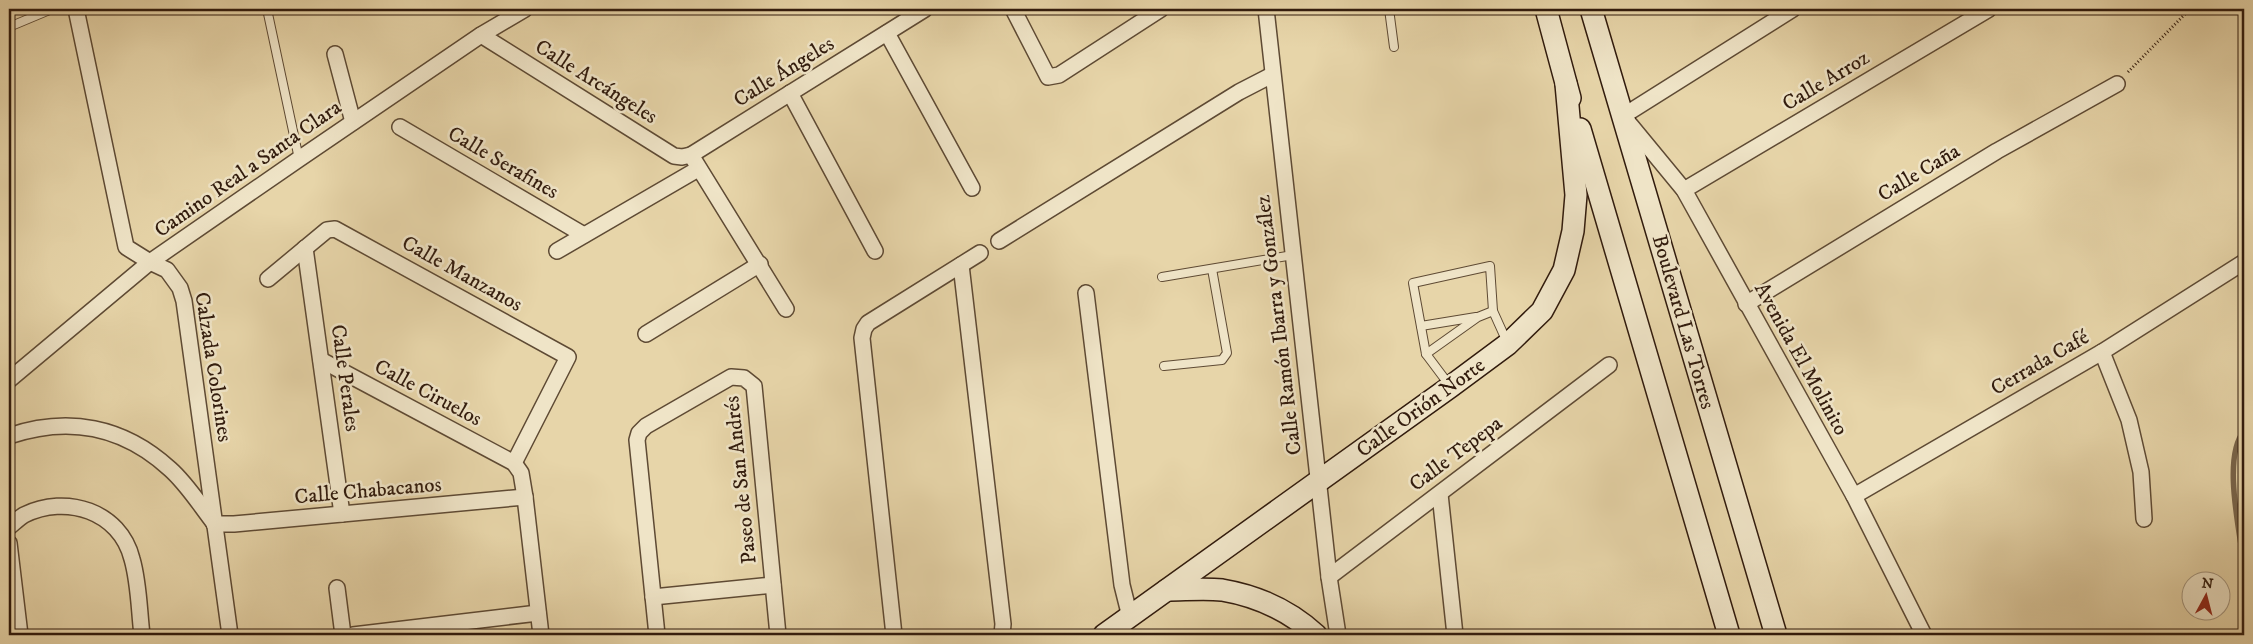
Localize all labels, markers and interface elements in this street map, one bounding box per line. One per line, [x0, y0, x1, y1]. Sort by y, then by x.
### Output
street label: Calle Ángeles [728, 29, 839, 113]
street label: Calle Arcángeles [530, 34, 662, 130]
street label: Calle Arroz [1778, 45, 1874, 117]
street label: Camino Real a Santa Clara [150, 95, 347, 243]
street label: Calle Serafines [443, 121, 563, 205]
street label: Calle Caña [1873, 138, 1965, 208]
street label: Calle Ramón Ibarra y González [1250, 194, 1308, 456]
street label: Calle Manzanos [397, 230, 527, 318]
street label: Boulevard Las Torres [1646, 232, 1720, 412]
street label: Avenida El Molinito [1748, 278, 1854, 440]
street label: Calzada Colorines [188, 290, 238, 444]
street label: Calle Perales [325, 323, 365, 433]
street label: Cerrada Café [1986, 324, 2094, 402]
street label: Calle Orión Norte [1352, 352, 1491, 463]
street label: Calle Ciruelos [370, 354, 486, 432]
street label: Paseo de San Andrés [719, 395, 763, 565]
street label: Calle Tepepa [1404, 411, 1508, 497]
street label: Calle Chabacanos [293, 472, 443, 510]
north arrow [2180, 572, 2230, 622]
text: N [2201, 574, 2215, 594]

